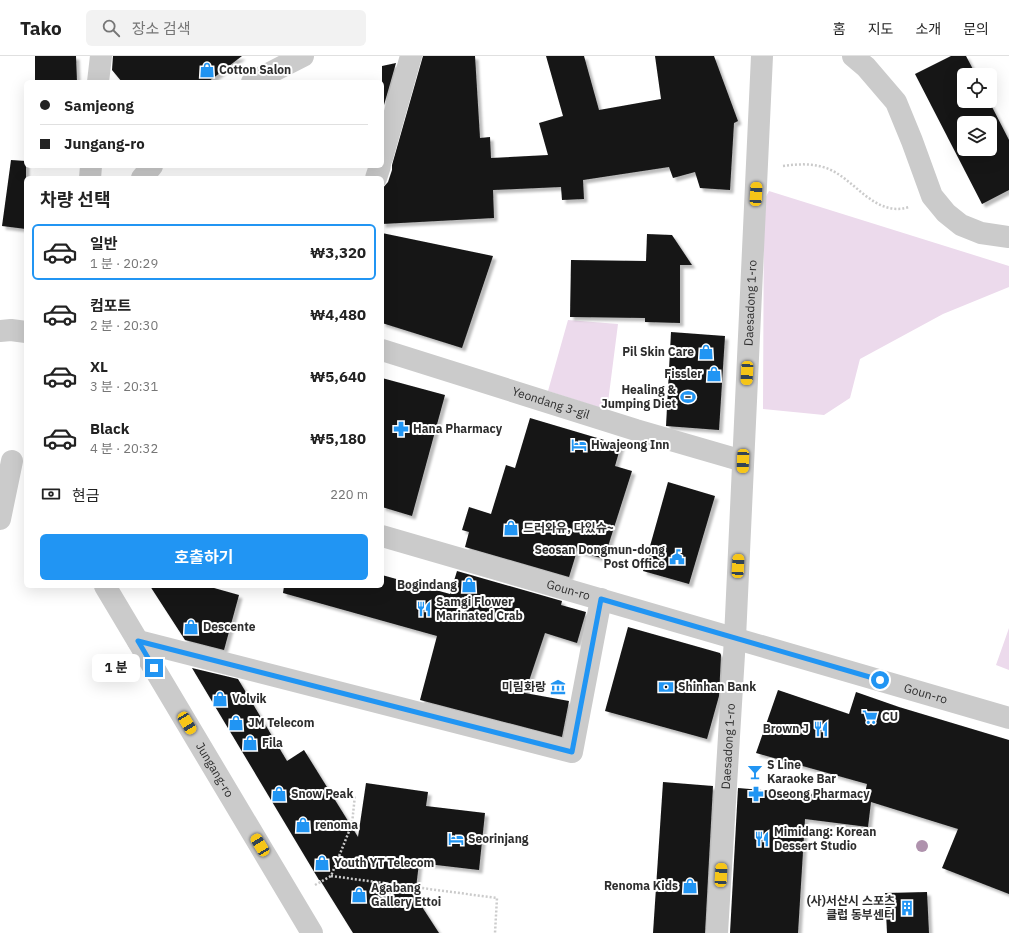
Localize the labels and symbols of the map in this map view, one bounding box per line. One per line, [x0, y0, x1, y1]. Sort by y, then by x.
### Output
shop icon: Cotton Salon [198, 61, 216, 79]
place label: Cotton Salon [219, 62, 291, 77]
car [749, 182, 763, 206]
street label: Daesadong 1-ro [741, 259, 760, 346]
shop icon: Pil Skin Care [697, 343, 715, 361]
place label: Pil Skin Care [622, 344, 694, 359]
car [740, 361, 754, 385]
shop icon: Fissler [705, 365, 723, 383]
place label: Fissler [664, 366, 702, 381]
place label: Healing & Jumping Diet [601, 382, 676, 411]
street label: Yeondang 3-gil [510, 383, 592, 422]
sports icon: Healing & Jumping Diet [679, 388, 697, 406]
pharmacy icon: Hana Pharmacy [392, 420, 410, 438]
place label: Hana Pharmacy [413, 421, 503, 436]
hotel icon: Hwajeong Inn [570, 436, 588, 454]
place label: Hwajeong Inn [591, 437, 669, 452]
car [737, 449, 749, 473]
shop icon: 드러와유, 다있슈~ [502, 519, 520, 537]
place label: 드러와유, 다있슈~ [523, 520, 614, 535]
place label: Seosan Dongmun-dong Post Office [534, 542, 665, 571]
public building icon: Seosan Dongmun-dong Post Office [668, 548, 686, 566]
car [731, 554, 745, 578]
shop icon: Bogindang [460, 576, 478, 594]
street label: Goun-ro [545, 576, 592, 603]
place label: Bogindang [397, 577, 457, 592]
place label: Samgi Flower Marinated Crab [436, 594, 523, 623]
restaurant icon: Samgi Flower Marinated Crab [415, 600, 433, 618]
shop icon: Descente [182, 618, 200, 636]
place label: Descente [203, 619, 256, 634]
callout: 1 분 [92, 654, 140, 682]
route end [145, 659, 163, 677]
route start [871, 671, 889, 689]
museum icon: 미림화랑 [549, 678, 567, 696]
bank icon: Shinhan Bank [657, 678, 675, 696]
place label: 미림화랑 [502, 679, 546, 694]
place label: Shinhan Bank [678, 679, 756, 694]
street label: Goun-ro [902, 680, 949, 707]
shop icon: Volvik [211, 690, 229, 708]
place label: Volvik [232, 691, 267, 706]
street label: Daesadong 1-ro [718, 703, 738, 790]
supermarket icon: CU [861, 708, 879, 726]
place label: CU [882, 709, 898, 724]
car [176, 710, 198, 736]
shop icon: JM Telecom [227, 714, 245, 732]
place label: JM Telecom [248, 715, 314, 730]
restaurant icon: Brown J [812, 720, 830, 738]
place label: Brown J [763, 721, 809, 736]
shop icon: Fila [241, 734, 259, 752]
place label: Fila [262, 735, 283, 750]
street label: Jungang-ro [193, 739, 237, 800]
place label: S Line Karaoke Bar [767, 757, 836, 786]
bar icon: S Line Karaoke Bar [746, 763, 764, 781]
shop icon: Snow Peak [270, 785, 288, 803]
pharmacy icon: Oseong Pharmacy [747, 785, 765, 803]
place label: Snow Peak [291, 786, 353, 801]
place label: Oseong Pharmacy [768, 786, 870, 801]
shop icon: renoma [294, 816, 312, 834]
place label: renoma [315, 817, 358, 832]
place label: Mimidang: Korean Dessert Studio [774, 824, 876, 853]
hotel icon: Seorinjang [447, 830, 465, 848]
restaurant icon: Mimidang: Korean Dessert Studio [753, 830, 771, 848]
place label: Seorinjang [468, 831, 529, 846]
car [249, 832, 271, 858]
shop icon: Youth YT Telecom [313, 854, 331, 872]
place label: Youth YT Telecom [334, 855, 434, 870]
car [714, 863, 728, 887]
shop icon: Renoma Kids [681, 877, 699, 895]
place label: Renoma Kids [604, 878, 678, 893]
place label: Agabang Gallery Ettoi [371, 880, 441, 909]
shop icon: Agabang Gallery Ettoi [350, 886, 368, 904]
place label: (사)서산시 스포츠 클럽 동부센터 [807, 893, 895, 922]
building icon: (사)서산시 스포츠 클럽 동부센터 [898, 899, 916, 917]

